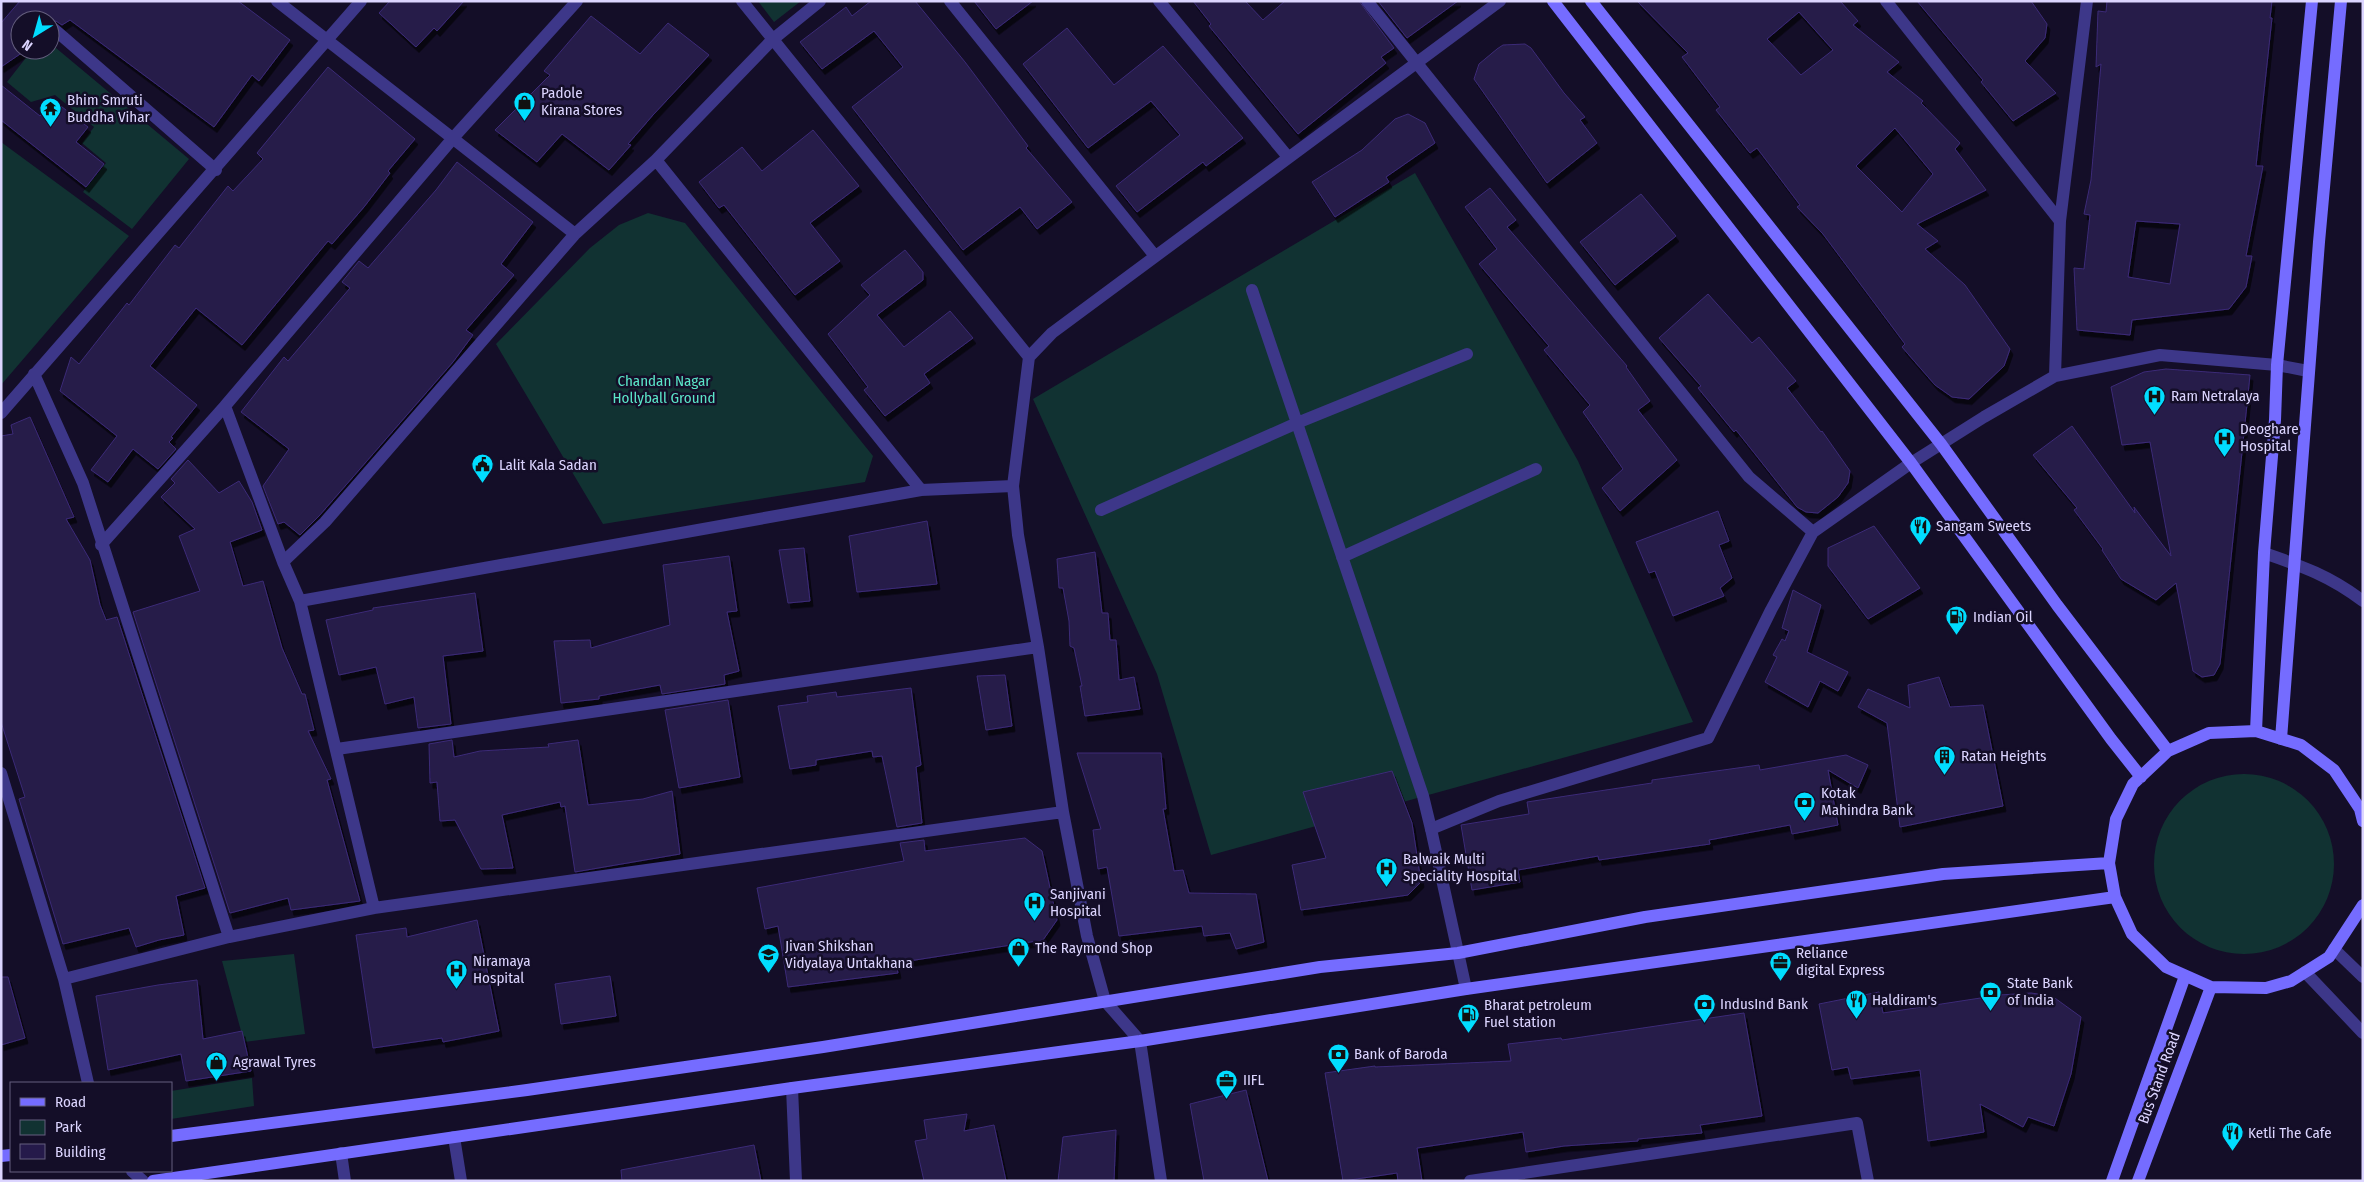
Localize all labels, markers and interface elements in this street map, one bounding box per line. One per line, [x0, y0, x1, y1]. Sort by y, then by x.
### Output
north arrow [10, 10, 60, 60]
text: N [19, 36, 36, 54]
place label: Padole Kirana Stores [541, 84, 622, 119]
shop icon: Padole Kirana Stores [513, 90, 537, 121]
place label: Bhim Smruti Buddha Vihar [67, 91, 151, 126]
temple icon: Bhim Smruti Buddha Vihar [39, 97, 63, 128]
park label: Chandan Nagar Hollyball Ground [612, 372, 716, 407]
hospital icon: Ram Netralaya [2143, 384, 2167, 415]
place label: Ram Netralaya [2171, 387, 2260, 405]
place label: Deoghare Hospital [2240, 420, 2299, 455]
hospital icon: Deoghare Hospital [2212, 426, 2236, 457]
public building icon: Lalit Kala Sadan [471, 453, 495, 484]
place label: Lalit Kala Sadan [499, 456, 597, 474]
restaurant icon: Sangam Sweets [1908, 514, 1932, 545]
place label: Sangam Sweets [1936, 517, 2031, 535]
fuel station icon: Indian Oil [1945, 605, 1969, 636]
place label: Indian Oil [1973, 608, 2033, 626]
building icon: Ratan Heights [1933, 744, 1957, 775]
place label: Ratan Heights [1961, 747, 2047, 765]
place label: Kotak Mahindra Bank [1821, 784, 1913, 819]
bank icon: Kotak Mahindra Bank [1793, 790, 1817, 821]
place label: Balwaik Multi Speciality Hospital [1403, 850, 1517, 885]
hospital icon: Balwaik Multi Speciality Hospital [1375, 856, 1399, 887]
place label: Sanjivani Hospital [1050, 885, 1106, 920]
hospital icon: Sanjivani Hospital [1022, 891, 1046, 922]
shop icon: The Raymond Shop [1007, 936, 1031, 967]
place label: Jivan Shikshan Vidyalaya Untakhana [785, 937, 913, 972]
place label: The Raymond Shop [1035, 939, 1153, 957]
school or university icon: Jivan Shikshan Vidyalaya Untakhana [757, 943, 781, 974]
place label: Reliance digital Express [1796, 944, 1885, 979]
office icon: Reliance digital Express [1768, 950, 1792, 981]
place label: Niramaya Hospital [473, 952, 531, 987]
hospital icon: Niramaya Hospital [445, 958, 469, 989]
place label: State Bank of India [2007, 974, 2073, 1009]
bank icon: State Bank of India [1979, 980, 2003, 1011]
restaurant icon: Haldiram's [1844, 988, 1868, 1019]
place label: Haldiram's [1872, 991, 1937, 1009]
bank icon: IndusInd Bank [1692, 992, 1716, 1023]
place label: IndusInd Bank [1720, 995, 1808, 1013]
place label: Bharat petroleum Fuel station [1484, 996, 1592, 1031]
fuel station icon: Bharat petroleum Fuel station [1456, 1002, 1480, 1033]
street label: Bus Stand Road [2134, 1030, 2184, 1126]
bank icon: Bank of Baroda [1326, 1042, 1350, 1073]
place label: Bank of Baroda [1354, 1045, 1448, 1063]
shop icon: Agrawal Tyres [205, 1050, 229, 1081]
place label: Agrawal Tyres [233, 1053, 316, 1071]
office icon: IIFL [1215, 1068, 1239, 1099]
place label: IIFL [1243, 1071, 1264, 1089]
legend [10, 1082, 172, 1172]
text: Road [55, 1093, 86, 1111]
text: Park [55, 1118, 82, 1136]
restaurant icon: Ketli The Cafe [2220, 1121, 2244, 1152]
place label: Ketli The Cafe [2248, 1124, 2332, 1142]
text: Building [55, 1143, 106, 1161]

